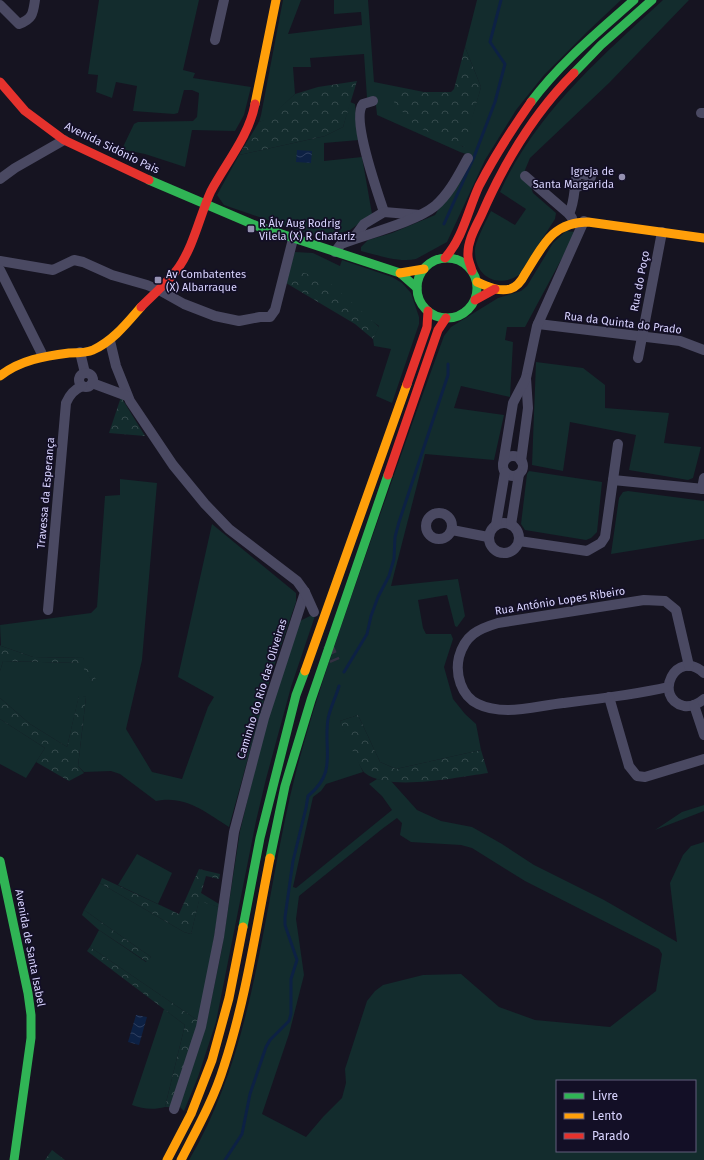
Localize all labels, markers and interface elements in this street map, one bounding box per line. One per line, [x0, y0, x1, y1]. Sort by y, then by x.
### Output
street label: Avenida Sidónio Pais [63, 119, 161, 177]
place label: Igreja de Santa Margarida [533, 165, 614, 191]
marker: Igreja de Santa Margarida [617, 172, 627, 182]
place label: R Álv Aug Rodrig Vilela (X) R Chafariz [259, 216, 355, 243]
marker: R Álv Aug Rodrig Vilela (X) R Chafariz [246, 224, 256, 234]
street label: Rua do Poço [628, 249, 652, 313]
place label: Av Combatentes (X) Albarraque [166, 268, 246, 294]
marker: Av Combatentes (X) Albarraque [153, 275, 163, 285]
street label: Rua da Quinta do Prado [563, 309, 683, 337]
street label: Travessa da Esperança [35, 437, 57, 549]
street label: Rua António Lopes Ribeiro [494, 584, 626, 618]
street label: Caminho do Rio das Oliveiras [235, 617, 289, 761]
street label: Avenida de Santa Isabel [12, 888, 48, 1008]
legend [556, 1080, 696, 1152]
text: Livre [592, 1089, 618, 1103]
text: Lento [592, 1109, 622, 1123]
text: Parado [592, 1129, 630, 1143]

